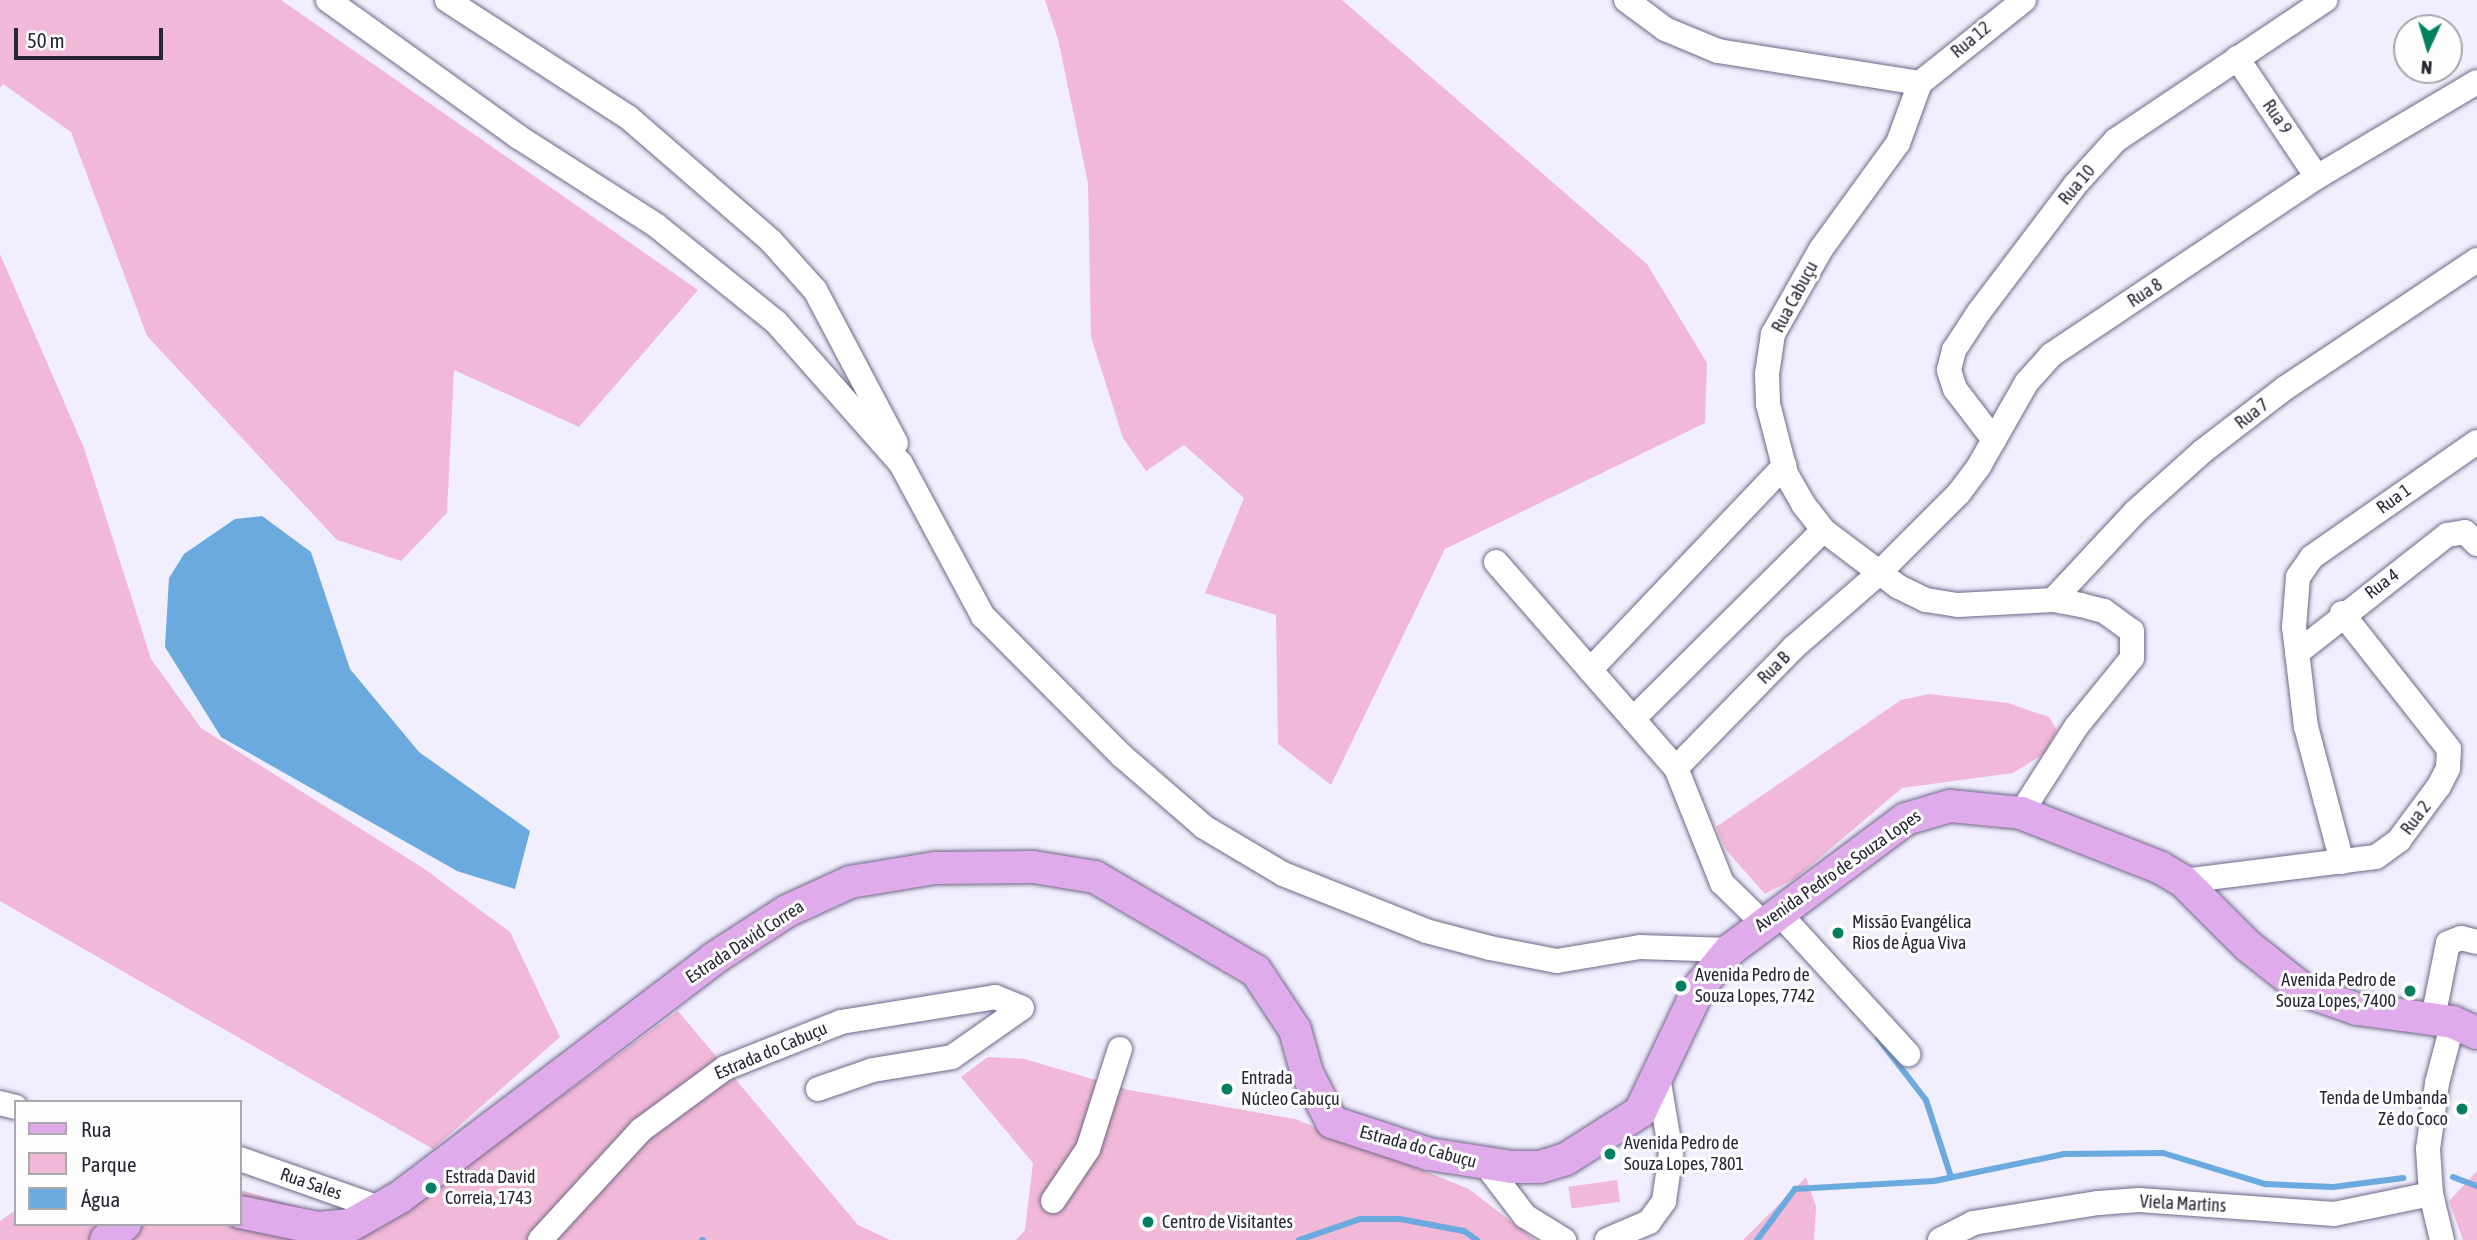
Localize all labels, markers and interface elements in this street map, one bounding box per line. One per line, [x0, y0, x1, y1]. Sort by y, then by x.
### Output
scale bar [18, 14, 166, 58]
north arrow [2393, 14, 2463, 84]
street label: Rua 12 [1947, 17, 1995, 63]
text: 50 m [27, 28, 65, 52]
text: N [2420, 57, 2433, 79]
street label: Rua 9 [2258, 96, 2296, 138]
street label: Rua 10 [2054, 161, 2100, 209]
street label: Rua Cabuçu [1767, 258, 1823, 336]
street label: Rua 8 [2124, 274, 2166, 312]
street label: Rua 7 [2231, 394, 2273, 434]
street label: Rua 1 [2373, 479, 2415, 519]
street label: Rua 4 [2361, 564, 2403, 604]
street label: Rua B [1753, 647, 1795, 689]
street label: Rua 2 [2396, 797, 2436, 839]
street label: Avenida Pedro de Souza Lopes [1751, 805, 1925, 937]
street label: Estrada David Correa [682, 896, 808, 988]
place label: Missão Evangélica Rios de Água Viva [1852, 912, 1972, 954]
marker: Missão Evangélica Rios de Água Viva [1830, 925, 1846, 941]
place label: Avenida Pedro de Souza Lopes, 7742 [1695, 965, 1815, 1007]
place label: Avenida Pedro de Souza Lopes, 7400 [2276, 970, 2396, 1012]
marker: Avenida Pedro de Souza Lopes, 7742 [1673, 978, 1689, 994]
marker: Avenida Pedro de Souza Lopes, 7400 [2402, 983, 2418, 999]
street label: Estrada do Cabuçu [711, 1018, 831, 1084]
place label: Entrada Núcleo Cabuçu [1241, 1068, 1340, 1110]
marker: Entrada Núcleo Cabuçu [1219, 1081, 1235, 1097]
place label: Tenda de Umbanda Zé do Coco [2320, 1088, 2448, 1130]
legend [14, 1100, 242, 1226]
marker: Tenda de Umbanda Zé do Coco [2454, 1101, 2470, 1117]
text: Rua [81, 1117, 111, 1141]
street label: Estrada do Cabuçu [1357, 1121, 1479, 1173]
place label: Avenida Pedro de Souza Lopes, 7801 [1624, 1133, 1744, 1176]
marker: Avenida Pedro de Souza Lopes, 7801 [1602, 1146, 1618, 1162]
text: Parque [81, 1152, 136, 1176]
street label: Rua Sales [277, 1163, 345, 1205]
place label: Estrada David Correia, 1743 [445, 1167, 535, 1210]
marker: Estrada David Correia, 1743 [423, 1180, 439, 1196]
text: Água [81, 1187, 120, 1211]
street label: Viela Martins [2139, 1191, 2227, 1217]
place label: Centro de Visitantes [1162, 1211, 1293, 1233]
marker: Centro de Visitantes [1140, 1214, 1156, 1230]

